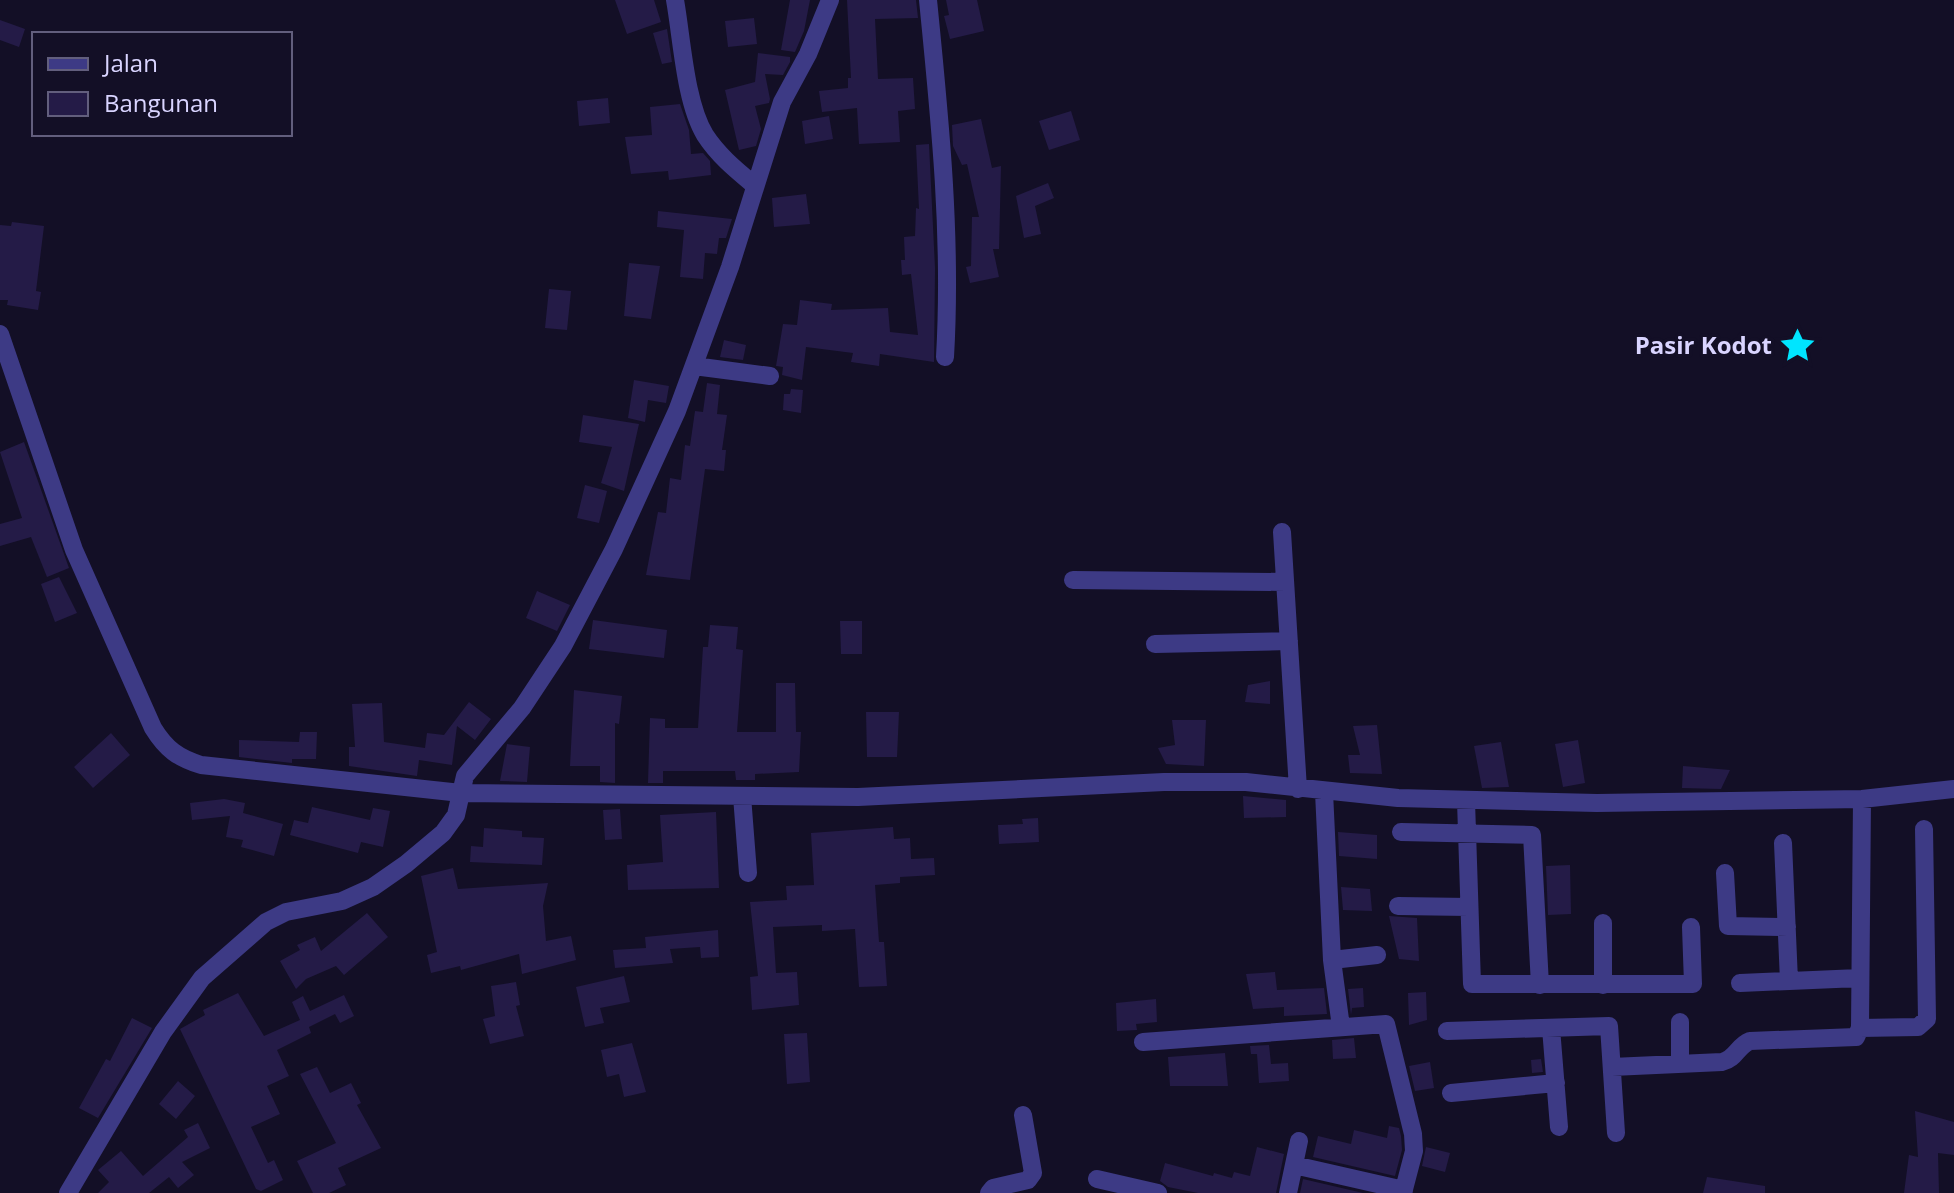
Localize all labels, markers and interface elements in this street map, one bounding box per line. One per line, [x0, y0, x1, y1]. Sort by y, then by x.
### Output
legend [32, 32, 292, 136]
text: Jalan [102, 46, 158, 79]
text: Bangunan [104, 86, 218, 119]
place icon: Pasir Kodot [1779, 327, 1817, 365]
place label: Pasir Kodot [1635, 328, 1772, 361]

